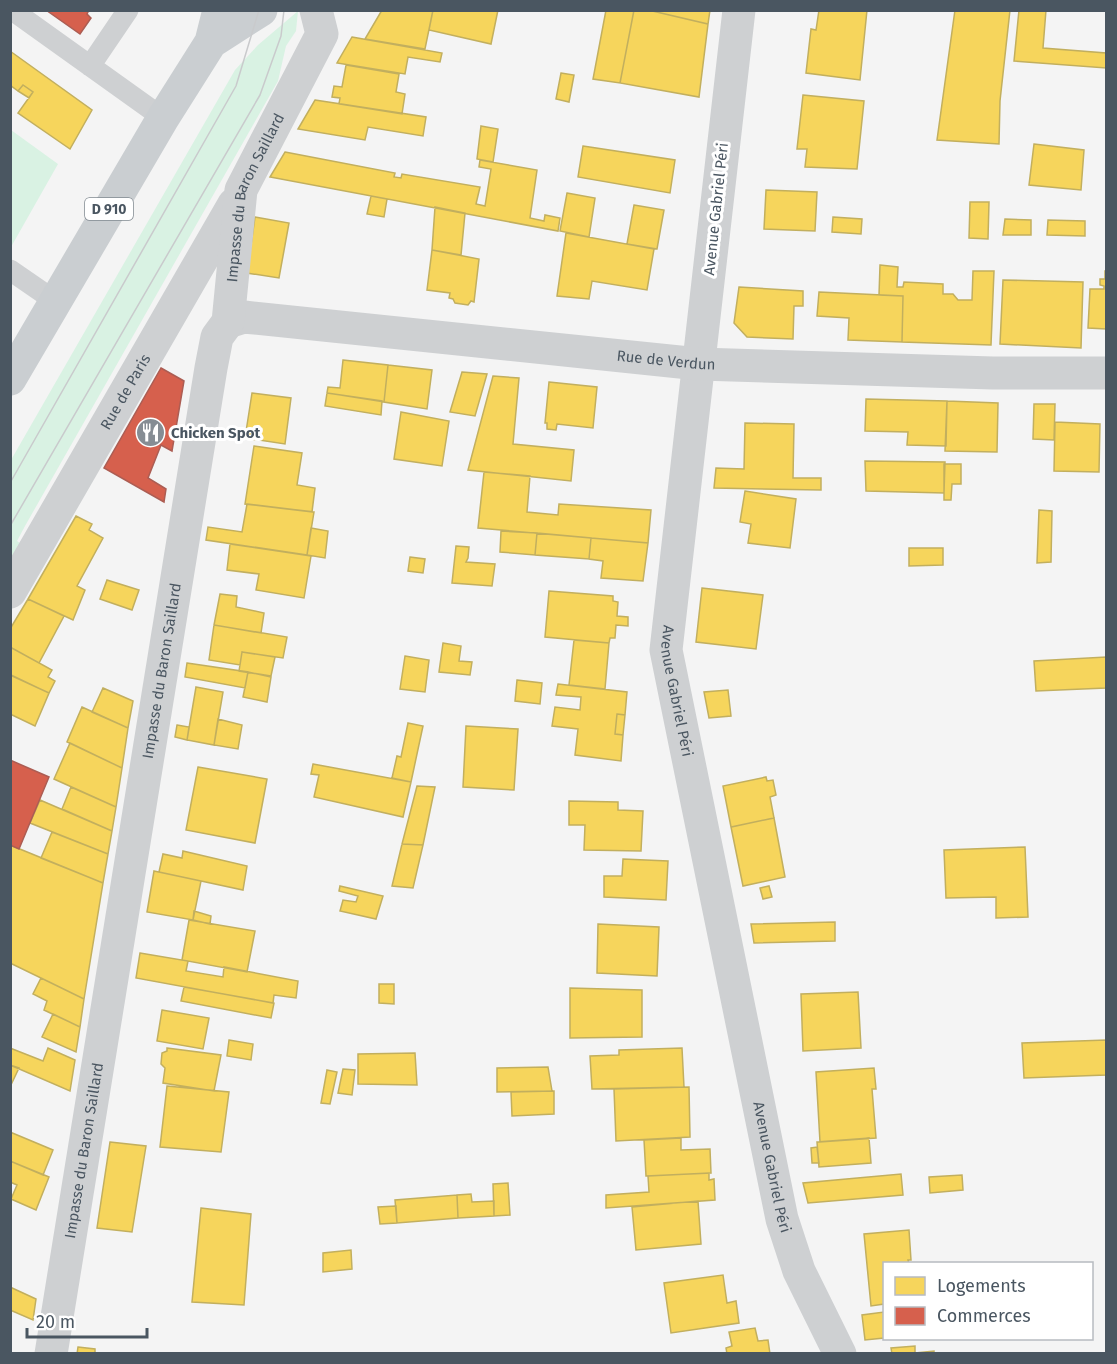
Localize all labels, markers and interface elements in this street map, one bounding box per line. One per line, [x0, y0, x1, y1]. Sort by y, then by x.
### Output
street label: Impasse du Baron Saillard [223, 110, 288, 283]
street label: Avenue Gabriel Péri [700, 142, 732, 276]
road number: D 910 [85, 198, 133, 220]
street label: Rue de Verdun [616, 347, 716, 373]
street label: Rue de Paris [97, 351, 154, 433]
restaurant icon: Chicken Spot [134, 417, 166, 449]
place label: Chicken Spot [171, 424, 260, 442]
street label: Impasse du Baron Saillard [139, 582, 185, 760]
street label: Avenue Gabriel Péri [657, 624, 697, 758]
street label: Impasse du Baron Saillard [61, 1061, 107, 1240]
street label: Avenue Gabriel Péri [749, 1100, 795, 1235]
legend [883, 1262, 1093, 1340]
text: Logements [937, 1275, 1026, 1297]
scale bar [27, 1301, 147, 1339]
text: Commerces [937, 1305, 1031, 1327]
text: 20 m [36, 1311, 75, 1333]

